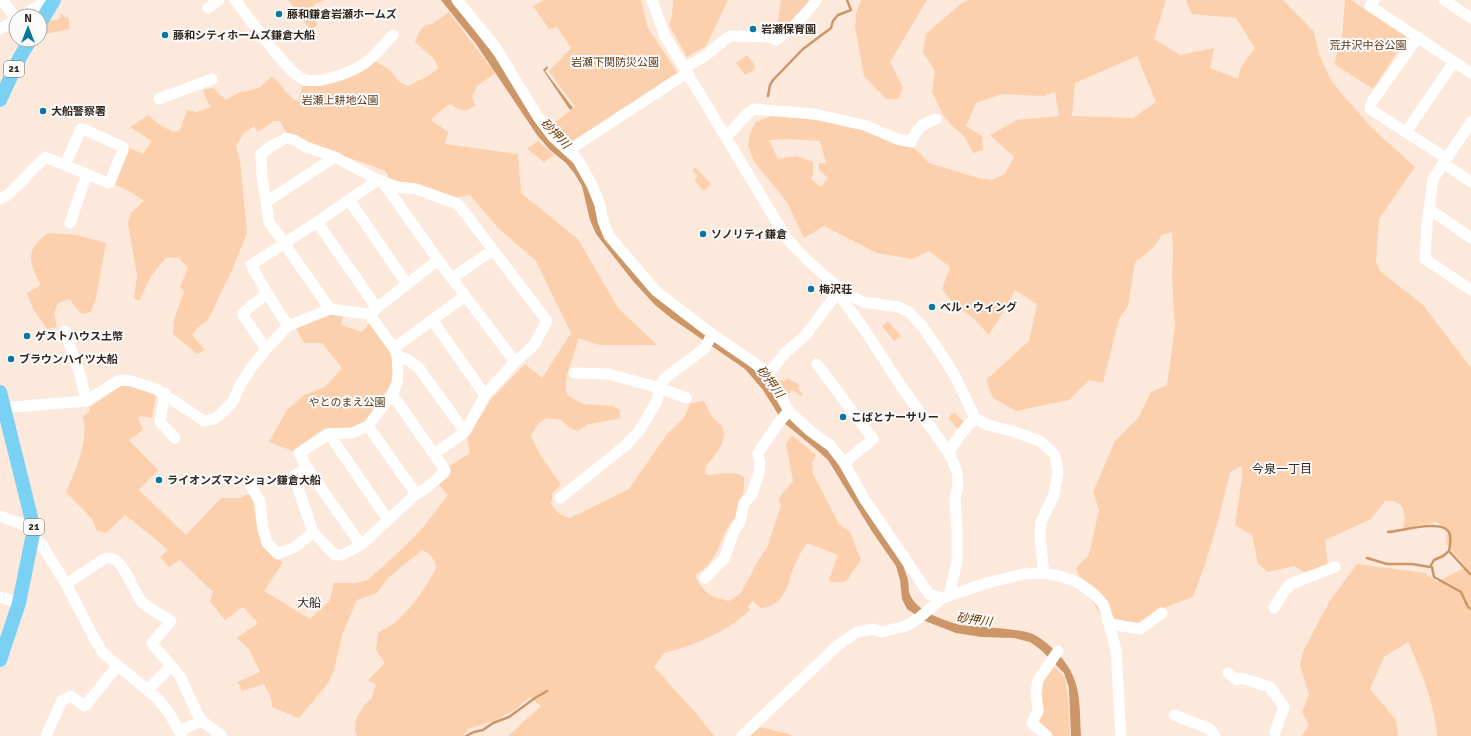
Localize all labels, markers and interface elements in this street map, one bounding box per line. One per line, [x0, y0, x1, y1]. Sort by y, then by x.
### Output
north arrow [8, 8, 48, 48]
place label: 藤和鎌倉岩瀬ホームズ [287, 8, 397, 21]
marker: 藤和鎌倉岩瀬ホームズ [274, 9, 284, 19]
text: N [24, 12, 32, 25]
place label: 岩瀬保育園 [761, 23, 816, 36]
marker: 岩瀬保育園 [748, 24, 758, 34]
place label: 藤和シティホームズ鎌倉大船 [173, 29, 315, 42]
marker: 藤和シティホームズ鎌倉大船 [160, 30, 170, 40]
park label: 荒井沢中谷公園 [1330, 39, 1407, 52]
park label: 岩瀬下関防災公園 [571, 56, 659, 69]
road number: 21 [4, 61, 24, 77]
park label: 岩瀬上耕地公園 [302, 94, 379, 107]
place label: 大船警察署 [51, 105, 106, 118]
marker: 大船警察署 [38, 106, 48, 116]
water label: 砂押川 [537, 116, 574, 154]
place label: ソノリティ鎌倉 [711, 228, 787, 241]
marker: ソノリティ鎌倉 [698, 229, 708, 239]
place label: 梅沢荘 [819, 283, 852, 296]
marker: 梅沢荘 [806, 284, 816, 294]
place label: ベル・ウィング [940, 301, 1017, 314]
marker: ベル・ウィング [927, 302, 937, 312]
place label: ゲストハウス土幣 [35, 330, 123, 343]
marker: ゲストハウス土幣 [22, 331, 32, 341]
place label: ブラウンハイツ大船 [19, 353, 118, 366]
marker: ブラウンハイツ大船 [6, 354, 16, 364]
water label: 砂押川 [753, 363, 788, 402]
park label: やとのまえ公園 [309, 396, 385, 409]
place label: こばとナーサリー [851, 411, 939, 424]
marker: こばとナーサリー [838, 412, 848, 422]
district label: 今泉一丁目 [1252, 462, 1312, 477]
place label: ライオンズマンション鎌倉大船 [167, 474, 321, 487]
marker: ライオンズマンション鎌倉大船 [154, 475, 164, 485]
road number: 21 [24, 519, 44, 535]
district label: 大船 [297, 596, 321, 611]
water label: 砂押川 [955, 610, 995, 630]

